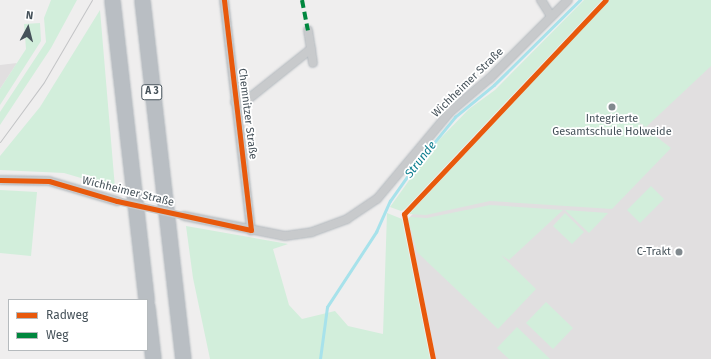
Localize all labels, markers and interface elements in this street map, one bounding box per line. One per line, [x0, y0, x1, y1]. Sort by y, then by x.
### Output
north arrow [8, 8, 48, 48]
text: N [25, 9, 34, 22]
street label: Wichheimer Straße [429, 45, 507, 121]
street label: Chemnitzer Straße [235, 68, 259, 160]
road number: A 3 [141, 84, 163, 100]
marker: Integrierte Gesamtschule Holweide [607, 102, 617, 112]
place label: Integrierte Gesamtschule Holweide [552, 113, 672, 139]
water label: Strunde [402, 139, 440, 181]
street label: Wichheimer Straße [81, 174, 175, 210]
place label: C-Trakt [637, 245, 671, 259]
marker: C-Trakt [674, 247, 684, 257]
legend [8, 299, 148, 351]
text: Radweg [46, 308, 88, 322]
text: Weg [46, 328, 69, 342]

